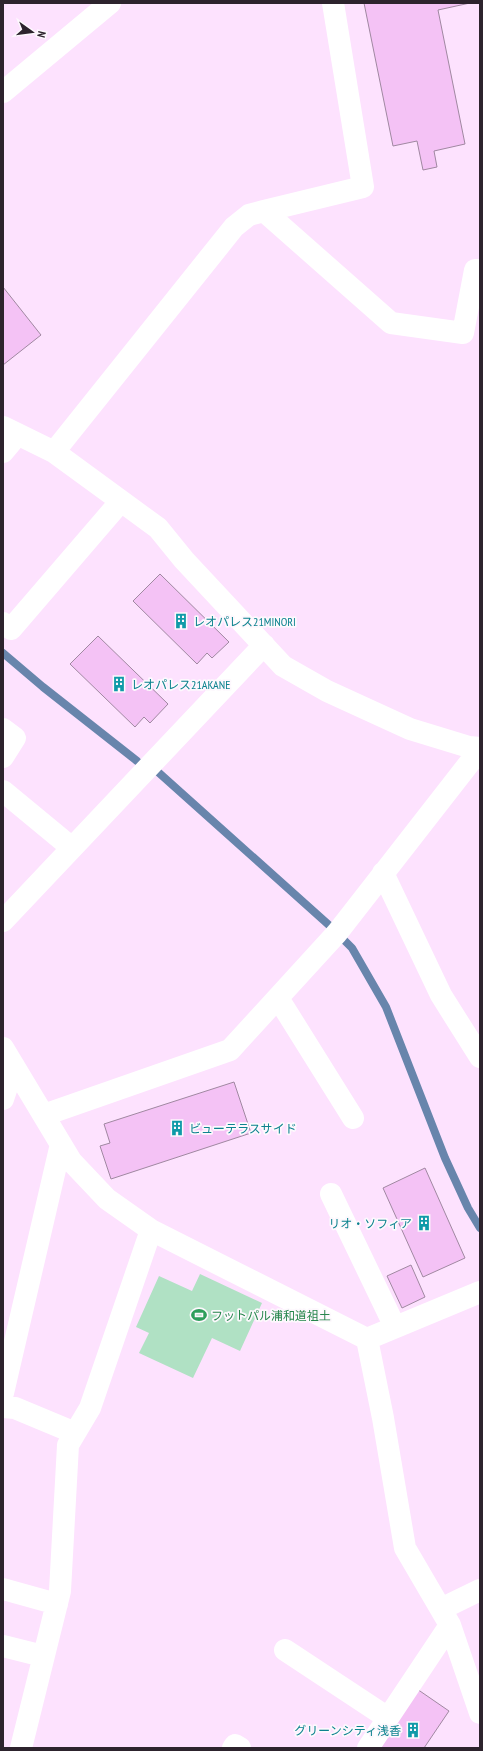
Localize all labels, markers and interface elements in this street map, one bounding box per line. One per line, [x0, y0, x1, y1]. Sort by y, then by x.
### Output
north arrow [12, 12, 52, 52]
text: N [34, 30, 49, 39]
building icon: レオパレス21MINORI [172, 612, 190, 630]
place label: レオパレス21MINORI [193, 614, 296, 629]
building icon: レオパレス21AKANE [110, 675, 128, 693]
place label: レオパレス21AKANE [131, 677, 230, 692]
building icon: ビューテラスサイド [168, 1119, 186, 1137]
place label: ビューテラスサイド [189, 1121, 297, 1136]
building icon: リオ・ソフィア [415, 1214, 433, 1232]
place label: リオ・ソフィア [328, 1216, 412, 1231]
sports icon: フットパル浦和道祖土 [190, 1306, 208, 1324]
place label: フットパル浦和道祖土 [211, 1308, 331, 1323]
building icon: グリーンシティ浅香 [404, 1721, 422, 1739]
place label: グリーンシティ浅香 [294, 1723, 401, 1738]

